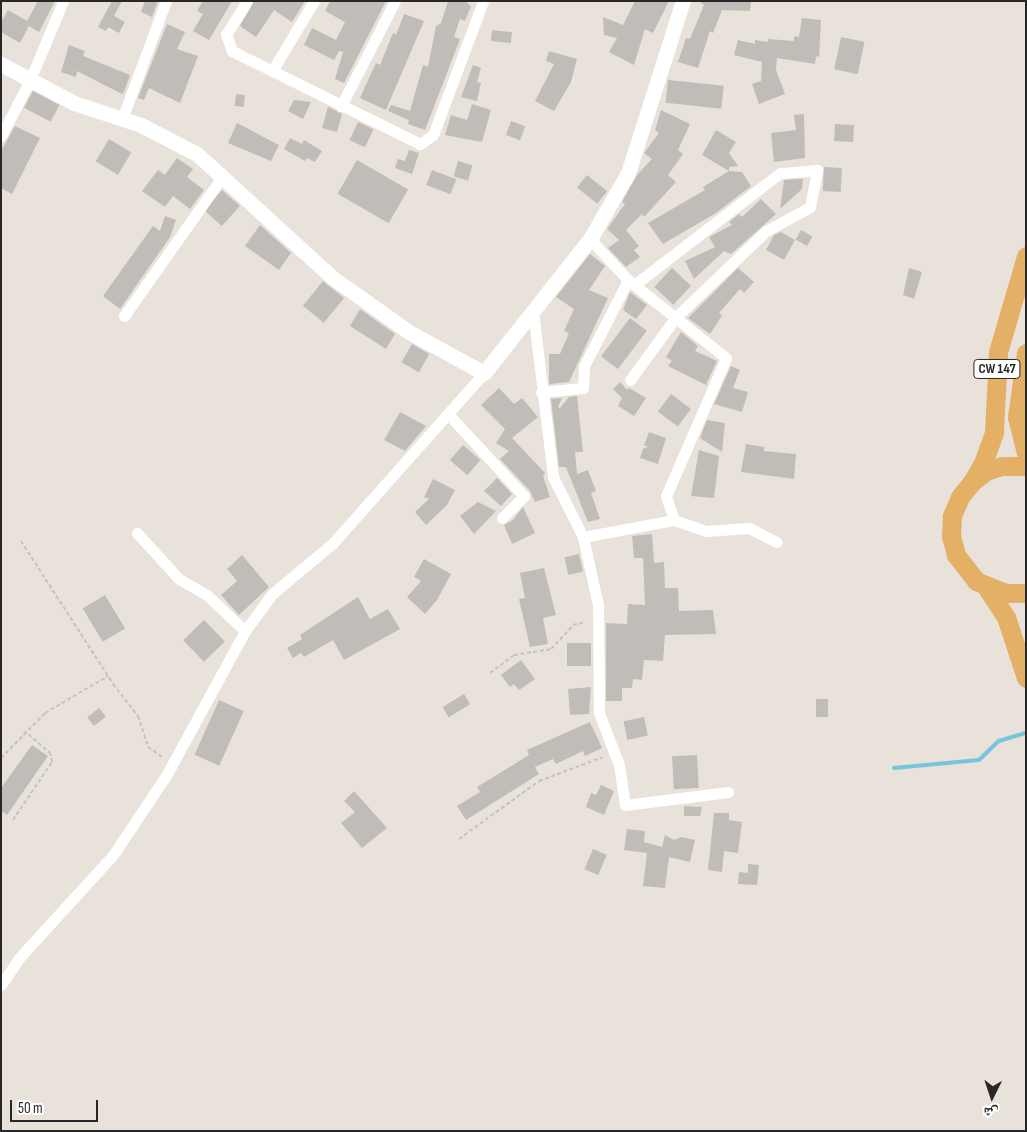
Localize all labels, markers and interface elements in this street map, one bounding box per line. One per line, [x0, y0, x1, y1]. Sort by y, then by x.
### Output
road number: CW 147 [973, 358, 1021, 380]
north arrow [967, 1072, 1017, 1122]
scale bar [12, 1090, 100, 1122]
text: 50 m [18, 1099, 43, 1118]
text: ش [983, 1103, 999, 1121]

